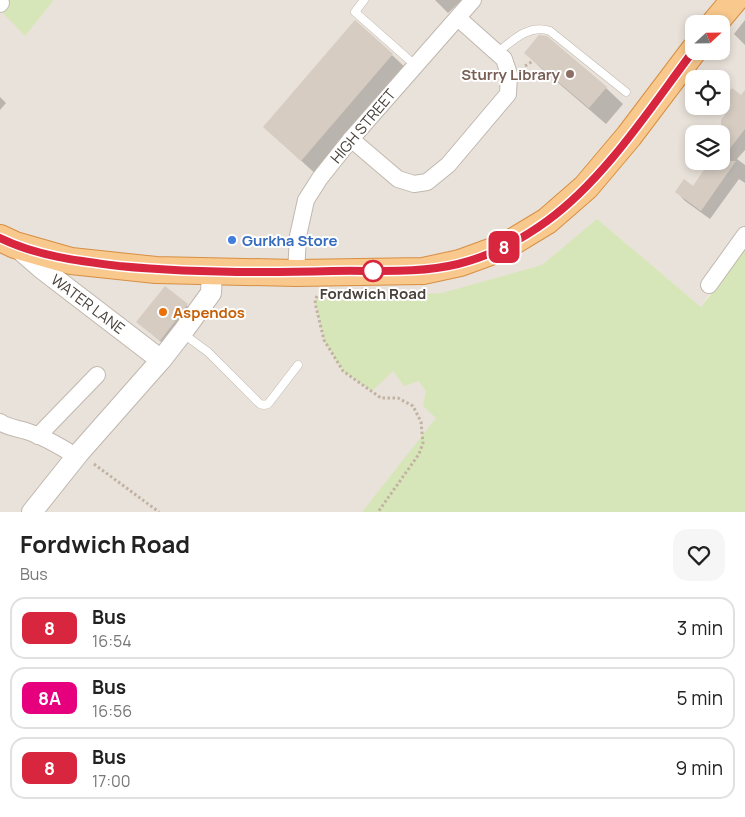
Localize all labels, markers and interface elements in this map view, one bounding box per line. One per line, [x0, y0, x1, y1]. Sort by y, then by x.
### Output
north arrow [685, 15, 730, 60]
map controls [685, 15, 730, 170]
place label: Sturry Library [461, 64, 561, 85]
marker: Sturry Library [564, 68, 576, 80]
button: locate [685, 70, 730, 115]
street label: HIGH STREET [326, 84, 400, 168]
button: layers [685, 125, 730, 170]
place label: Gurkha Store [242, 230, 338, 251]
line badge: 8 [488, 231, 520, 263]
marker: Gurkha Store [226, 234, 238, 246]
text: 8 [498, 235, 510, 259]
marker: Fordwich Road [362, 260, 384, 282]
street label: WATER LANE [47, 269, 129, 339]
place label: Fordwich Road [320, 283, 426, 304]
place label: Aspendos [173, 302, 245, 323]
marker: Aspendos [157, 306, 169, 318]
text: Fordwich Road [20, 527, 190, 560]
button: heart [673, 529, 725, 581]
text: Bus [20, 563, 48, 585]
text: Bus [92, 604, 126, 630]
text: 3 min [677, 615, 723, 641]
text: 8 [44, 616, 55, 640]
text: 16:54 [92, 630, 132, 652]
text: Bus [92, 674, 126, 700]
text: 5 min [676, 685, 723, 711]
text: 8A [38, 686, 61, 710]
text: 16:56 [92, 700, 132, 722]
text: Bus [92, 744, 126, 770]
text: 9 min [676, 755, 723, 781]
text: 8 [44, 756, 55, 780]
text: 17:00 [92, 770, 131, 792]

